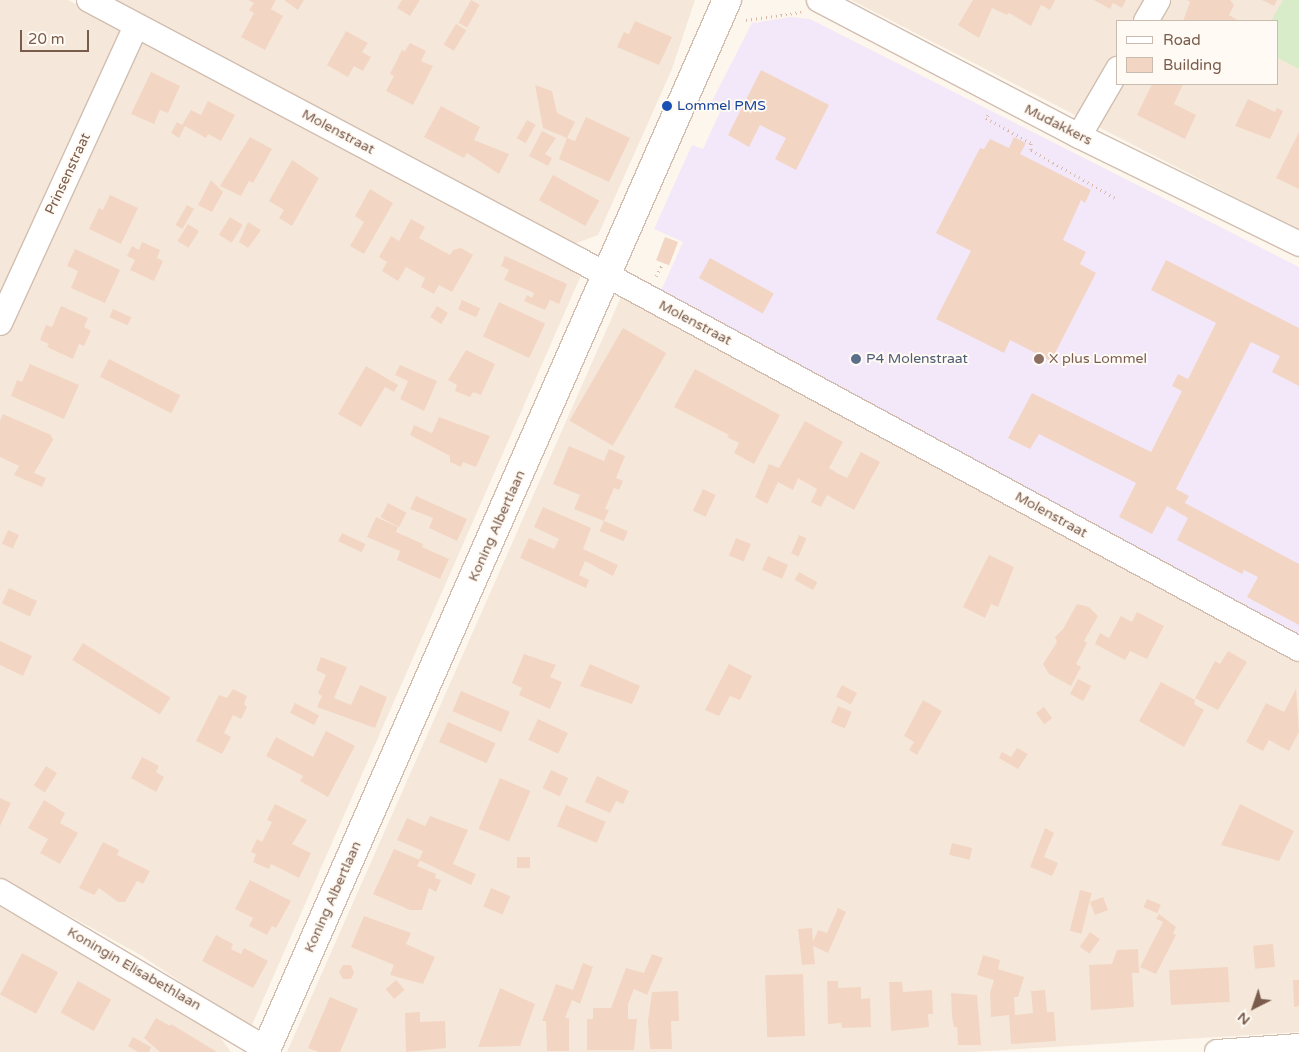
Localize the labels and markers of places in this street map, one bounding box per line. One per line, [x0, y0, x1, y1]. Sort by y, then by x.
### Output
place label: Lommel PMS [677, 98, 766, 114]
marker: Lommel PMS [661, 100, 673, 112]
place label: P4 Molenstraat [866, 351, 968, 367]
place label: X plus Lommel [1049, 351, 1147, 367]
marker: P4 Molenstraat [850, 353, 862, 365]
marker: X plus Lommel [1033, 353, 1045, 365]

